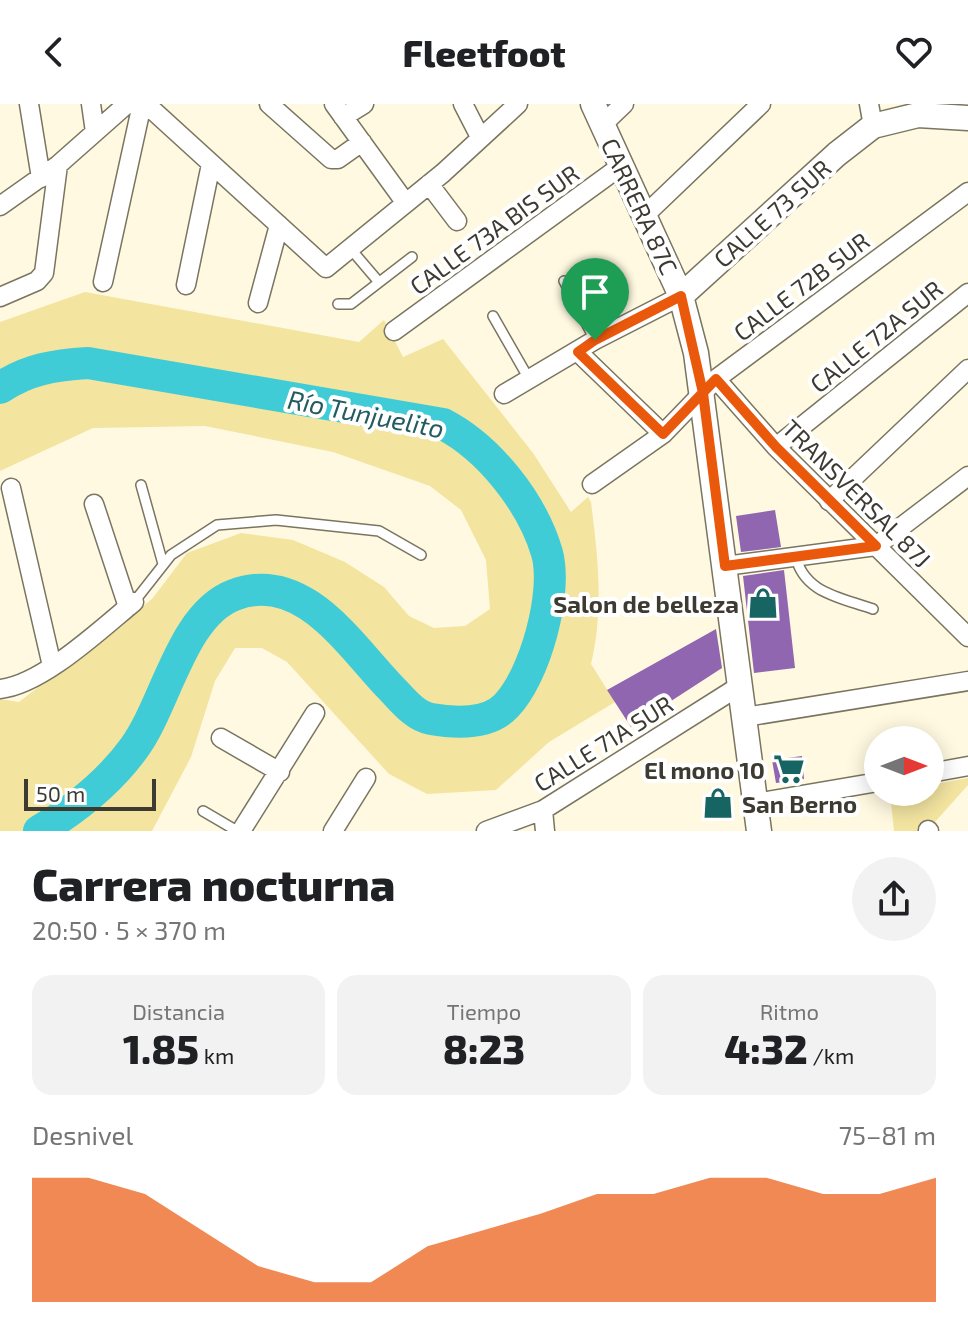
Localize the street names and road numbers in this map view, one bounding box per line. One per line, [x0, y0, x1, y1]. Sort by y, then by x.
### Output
street label: CARRERA 87C [596, 133, 684, 279]
street label: CALLE 73 SUR [708, 153, 836, 273]
street label: CALLE 73A BIS SUR [404, 158, 584, 300]
street label: CALLE 72B SUR [727, 226, 875, 346]
street label: CALLE 72A SUR [804, 274, 948, 398]
street label: TRANSVERSAL 87J [777, 413, 937, 573]
street label: CALLE 71A SUR [528, 689, 678, 797]

